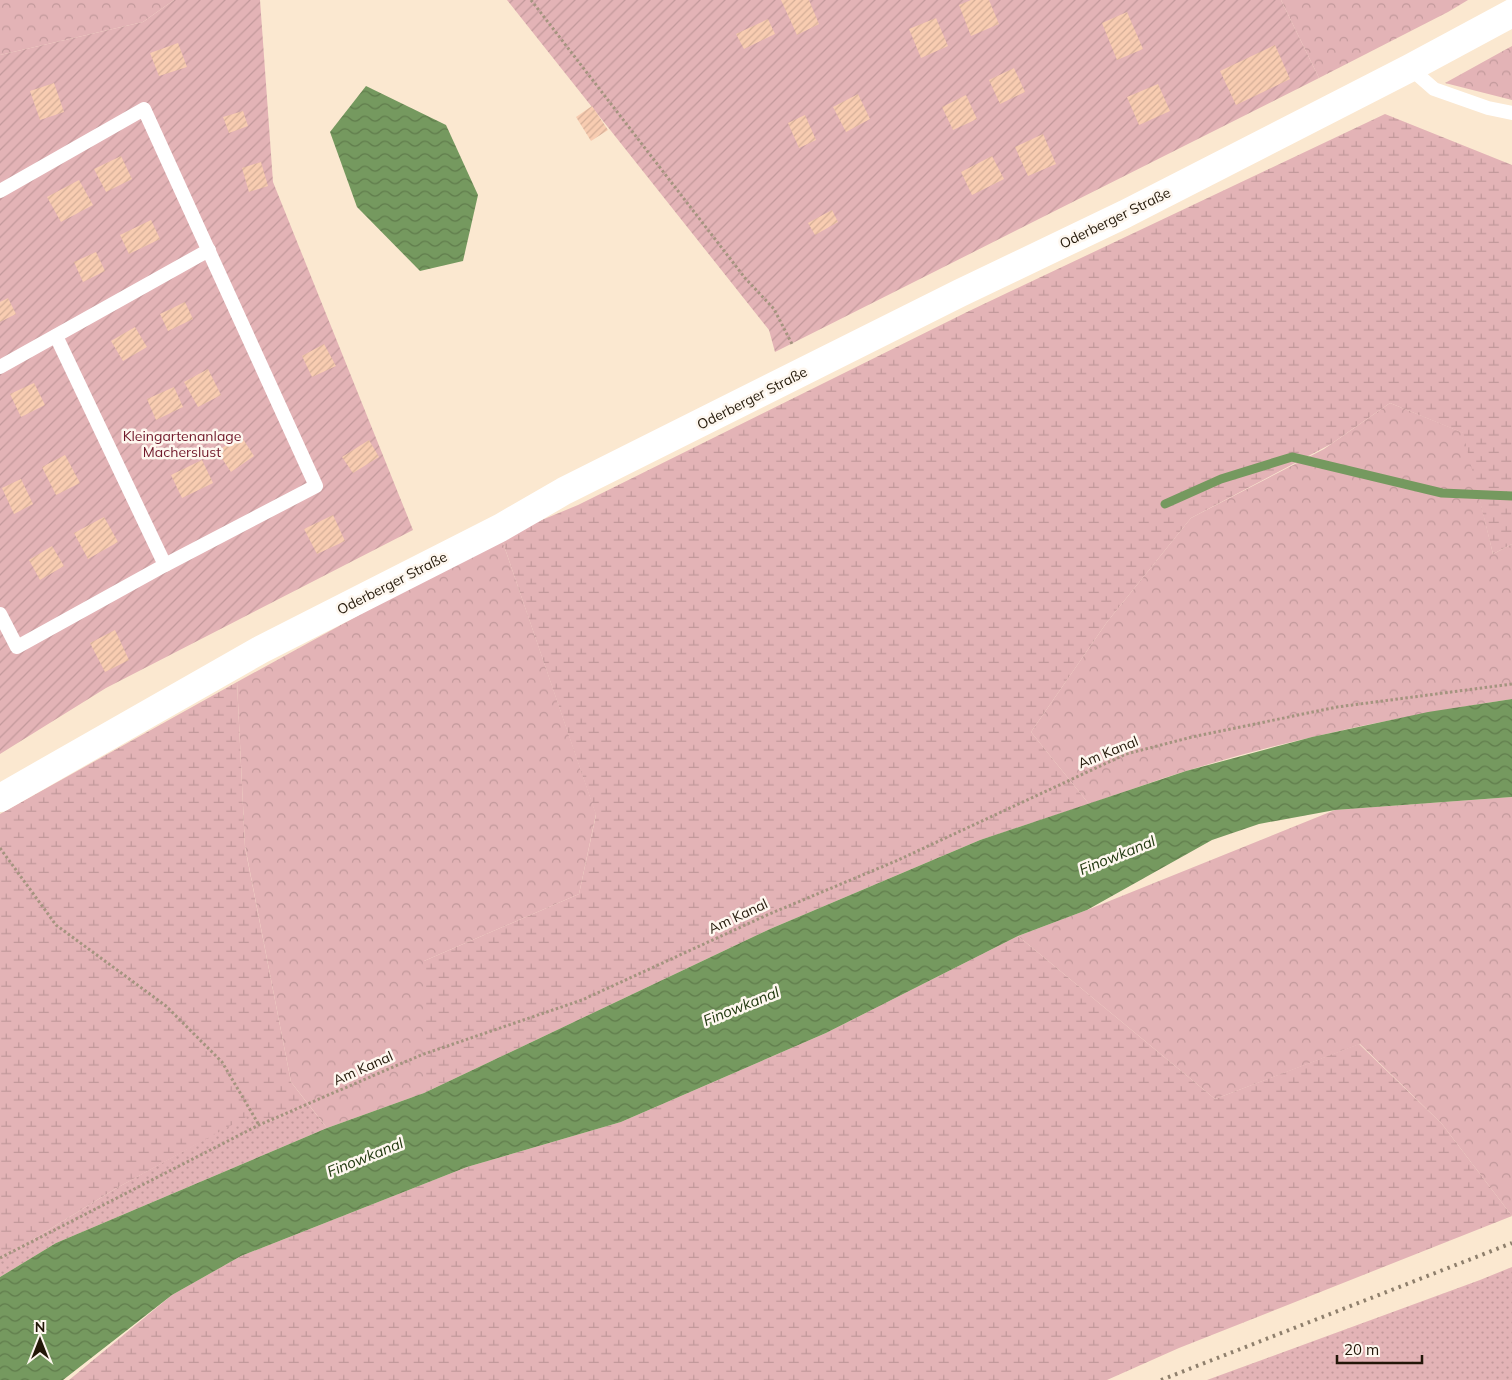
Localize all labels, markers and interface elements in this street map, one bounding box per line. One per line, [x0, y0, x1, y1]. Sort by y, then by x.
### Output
street label: Oderberger Straße [1057, 183, 1173, 253]
street label: Oderberger Straße [694, 362, 810, 434]
park label: Kleingartenanlage Macherslust [123, 427, 241, 461]
street label: Oderberger Straße [334, 547, 450, 619]
street label: Am Kanal [1075, 732, 1141, 772]
water label: Finowkanal [1076, 831, 1158, 879]
street label: Am Kanal [705, 894, 771, 938]
water label: Finowkanal [700, 982, 782, 1030]
street label: Am Kanal [330, 1047, 396, 1089]
water label: Finowkanal [324, 1133, 406, 1181]
north arrow [15, 1315, 65, 1365]
text: N [35, 1318, 45, 1336]
scale bar [1337, 1332, 1422, 1364]
text: 20 m [1344, 1340, 1379, 1359]

